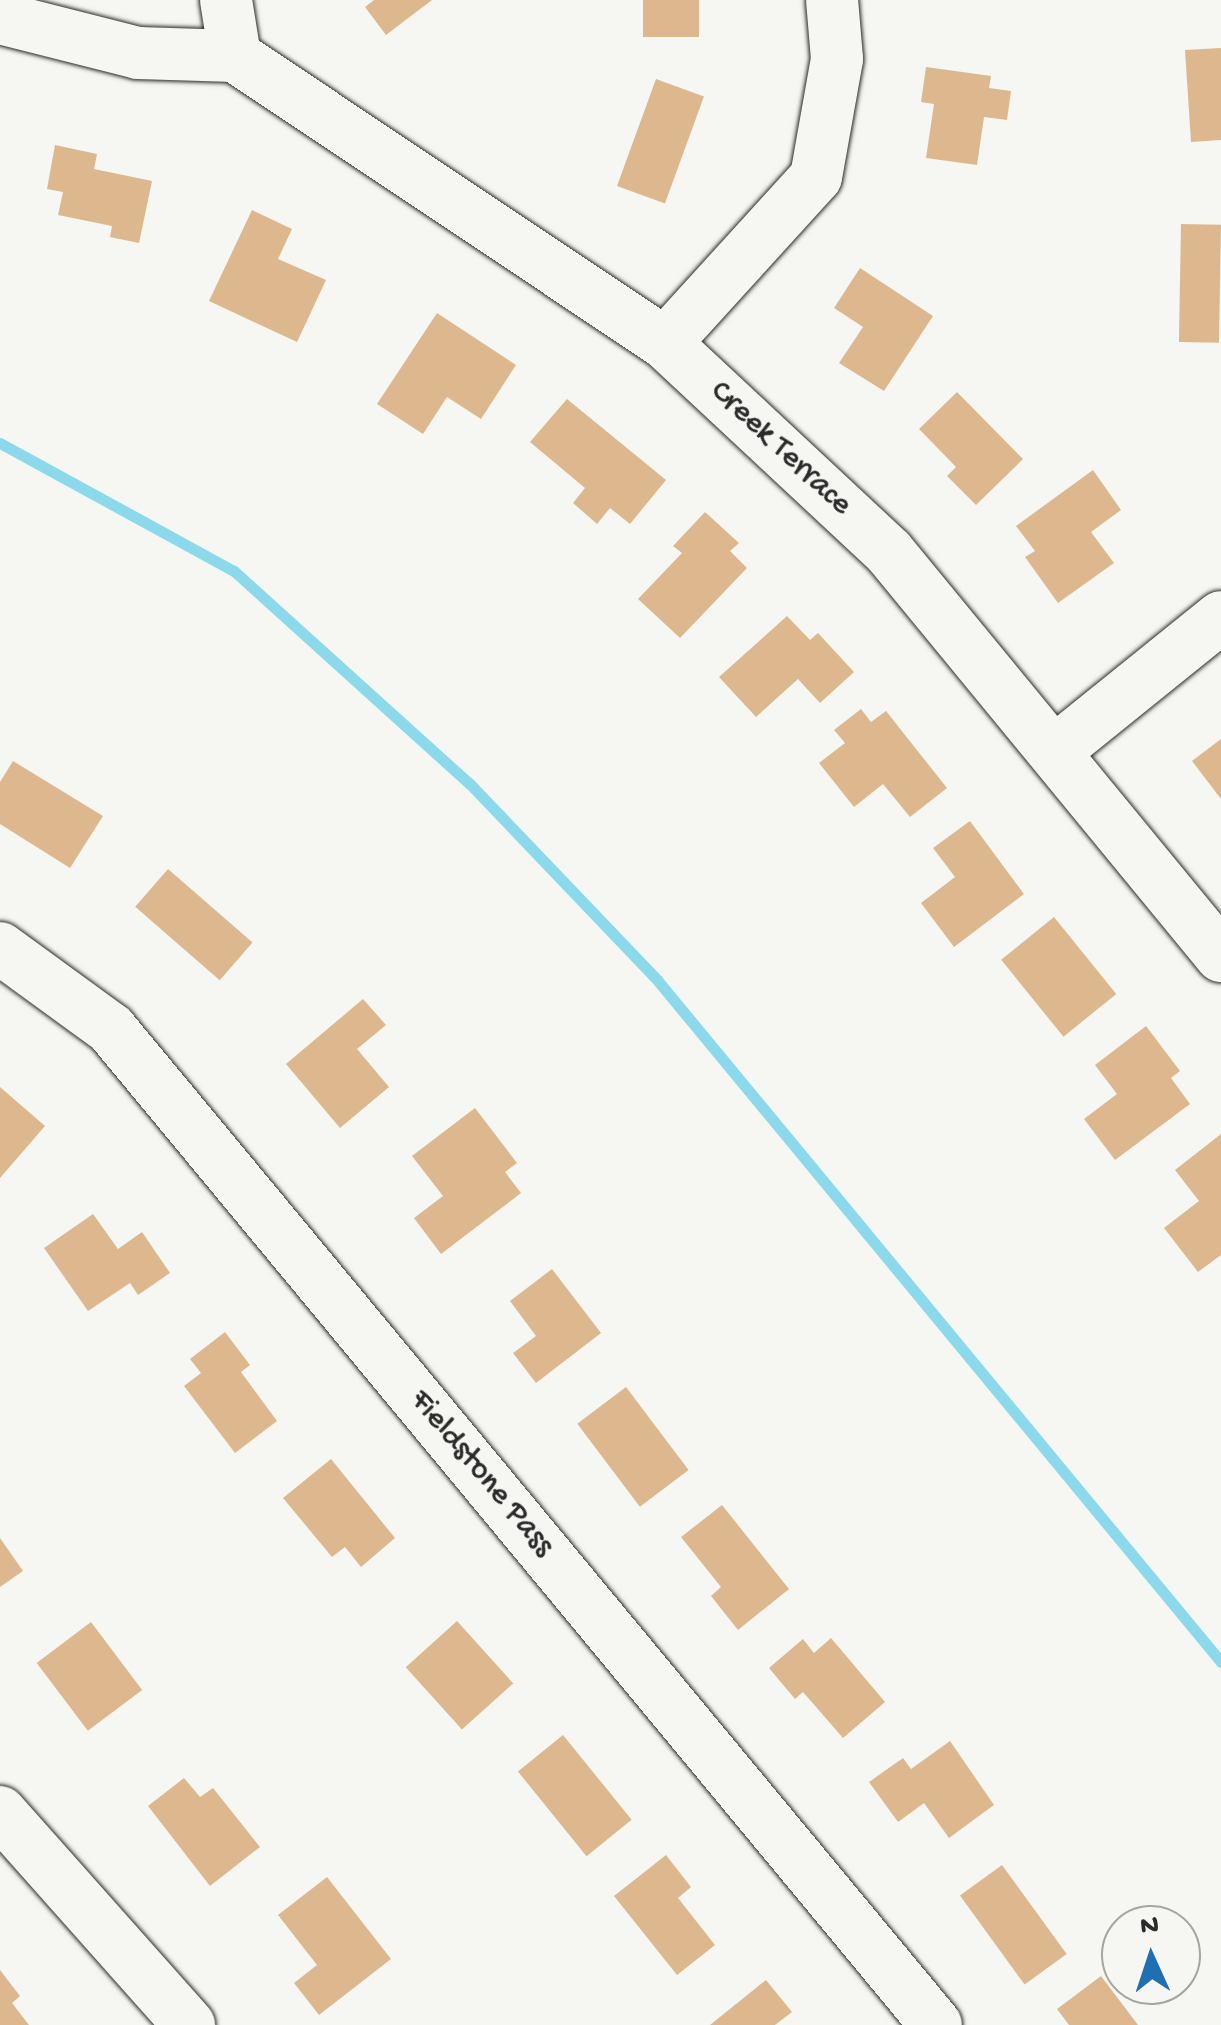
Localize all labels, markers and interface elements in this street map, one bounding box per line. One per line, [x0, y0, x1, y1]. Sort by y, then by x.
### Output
street label: Creek Terrace [701, 374, 859, 524]
street label: Fieldstone Pass [400, 1383, 562, 1565]
north arrow [1101, 1905, 1201, 2005]
text: N [1140, 1910, 1160, 1943]

